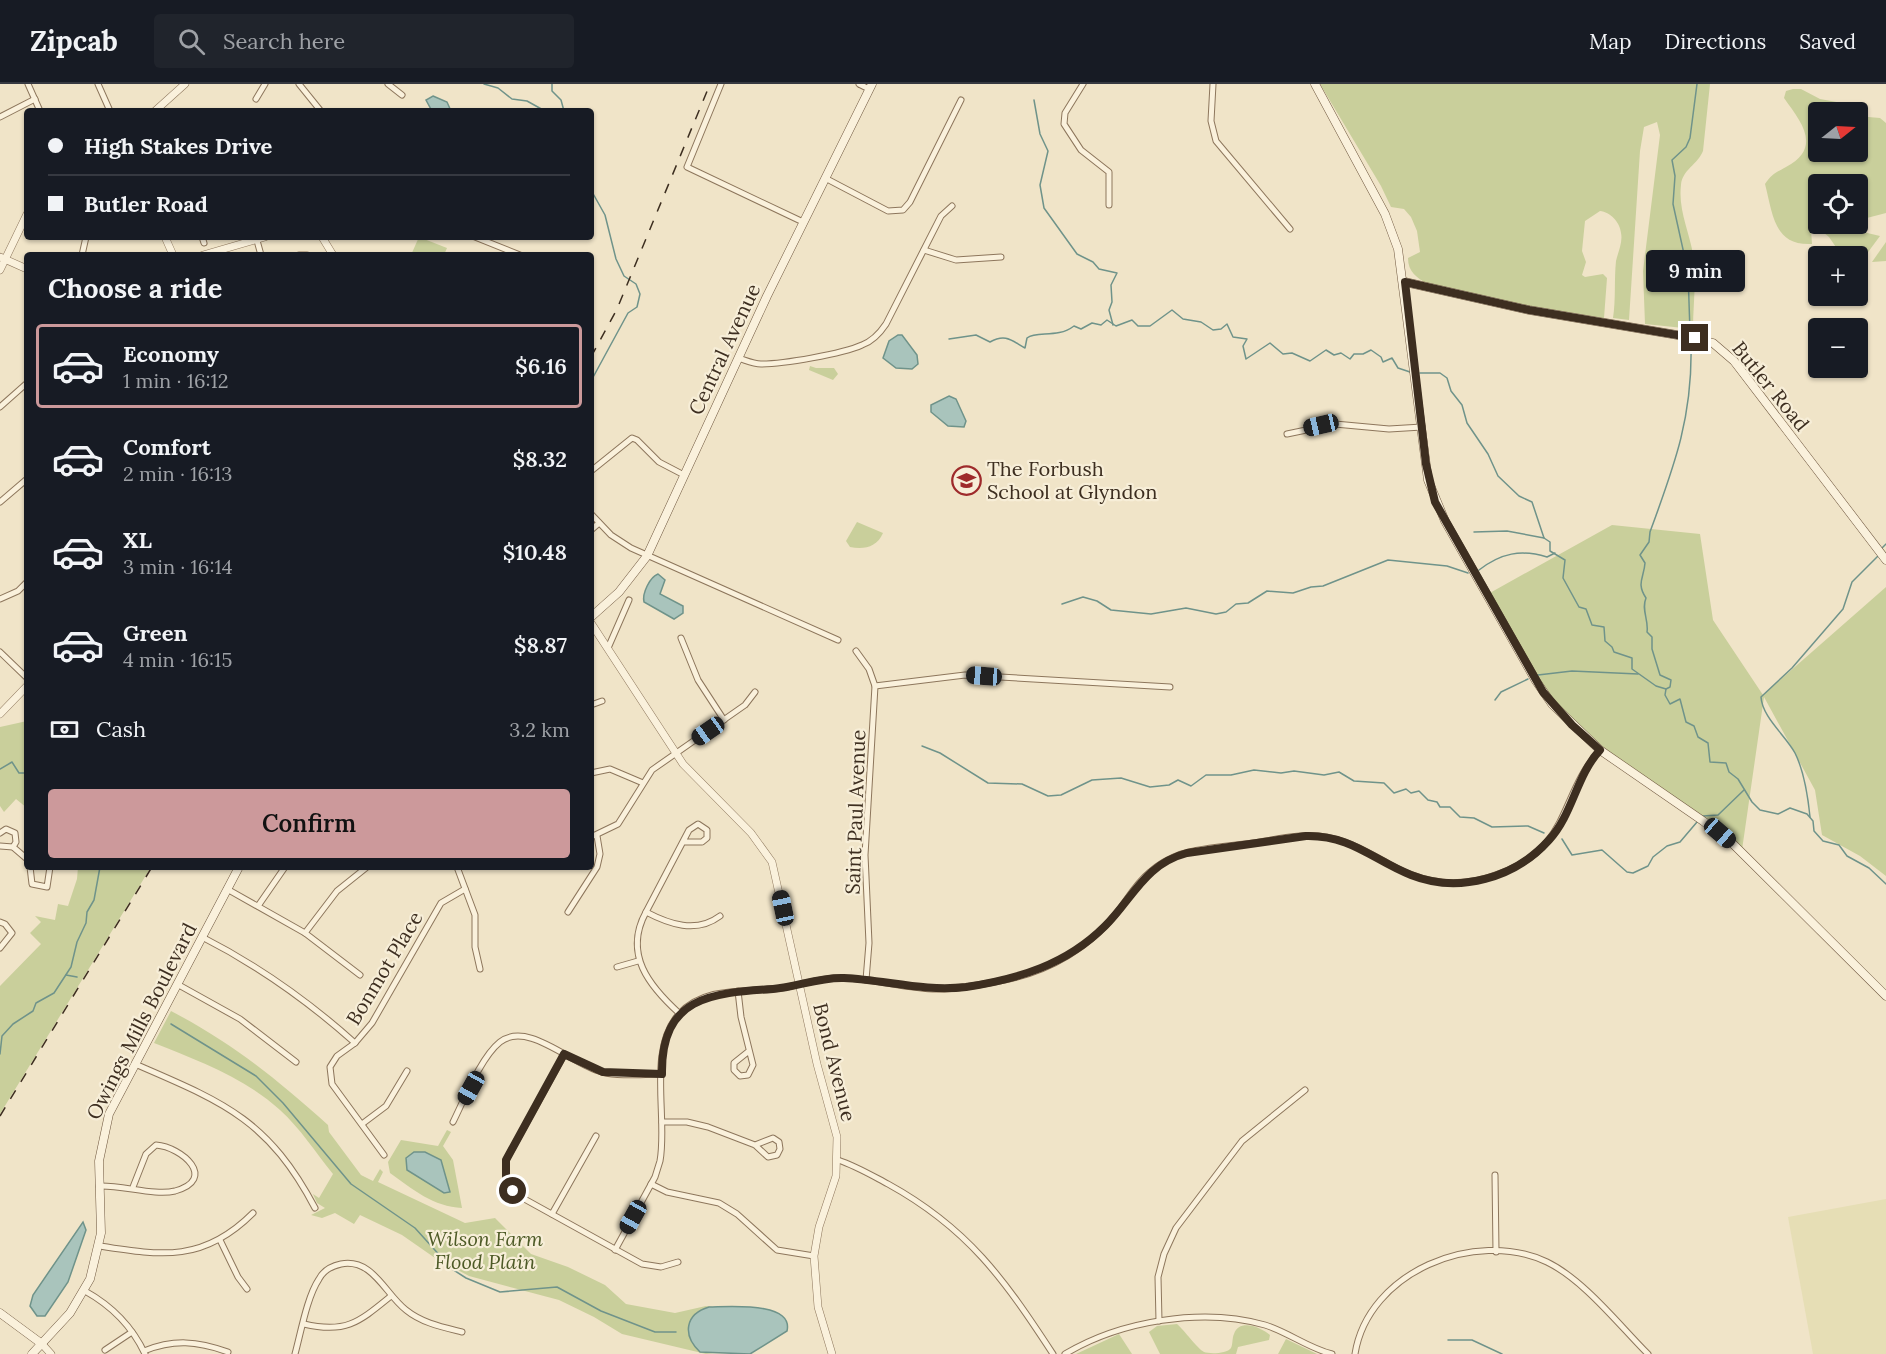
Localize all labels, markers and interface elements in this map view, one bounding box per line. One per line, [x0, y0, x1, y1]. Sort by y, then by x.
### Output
search box [154, 14, 574, 68]
text: Zipcab [30, 23, 118, 59]
icon: search [175, 25, 208, 58]
text: Search here [223, 27, 345, 55]
text: Map [1589, 28, 1632, 55]
text: Directions [1665, 28, 1766, 55]
text: Saved [1799, 28, 1856, 55]
north arrow [1808, 102, 1868, 162]
map controls [1808, 102, 1868, 378]
text: High Stakes Drive [84, 132, 272, 160]
button: locate [1808, 174, 1868, 234]
text: Butler Road [84, 190, 208, 218]
button: + [1808, 246, 1868, 306]
callout: 9 min [1646, 251, 1744, 293]
text: 9 min [1669, 258, 1722, 283]
text: Choose a ride [48, 271, 222, 305]
street label: Central Avenue [683, 279, 765, 419]
button: − [1808, 318, 1868, 378]
route end [1681, 324, 1708, 351]
street label: Butler Road [1727, 336, 1815, 436]
icon: car [51, 339, 105, 393]
text: Economy [123, 340, 219, 368]
text: $6.16 [515, 352, 567, 380]
text: 1 min · 16:12 [123, 368, 229, 393]
car [1301, 412, 1341, 438]
icon: car [51, 432, 105, 486]
text: Comfort [123, 433, 211, 461]
text: $8.32 [513, 445, 567, 473]
place label: The Forbush School at Glyndon [987, 456, 1157, 504]
text: 2 min · 16:13 [123, 461, 232, 486]
school or university icon: The Forbush School at Glyndon [950, 464, 982, 496]
icon: car [51, 525, 105, 579]
text: XL [123, 526, 152, 554]
text: $10.48 [503, 538, 567, 566]
text: 3 min · 16:14 [123, 554, 233, 579]
icon: car [51, 618, 105, 672]
text: Green [123, 619, 188, 647]
text: $8.87 [514, 631, 567, 659]
text: 4 min · 16:15 [123, 647, 232, 672]
car [965, 666, 1003, 686]
icon: cash [48, 713, 81, 746]
car [688, 713, 728, 749]
text: Cash [96, 715, 146, 743]
text: 3.2 km [509, 717, 570, 742]
street label: Saint Paul Avenue [840, 729, 870, 895]
button: Confirm [48, 789, 570, 858]
car [1701, 814, 1739, 852]
car [770, 889, 796, 927]
street label: Bonmot Place [340, 907, 428, 1029]
street label: Owings Mills Boulevard [80, 918, 202, 1124]
street label: Bond Avenue [808, 1000, 862, 1124]
car [454, 1068, 488, 1108]
route start [499, 1177, 526, 1204]
car [616, 1197, 650, 1237]
park label: Wilson Farm Flood Plain [427, 1226, 543, 1274]

